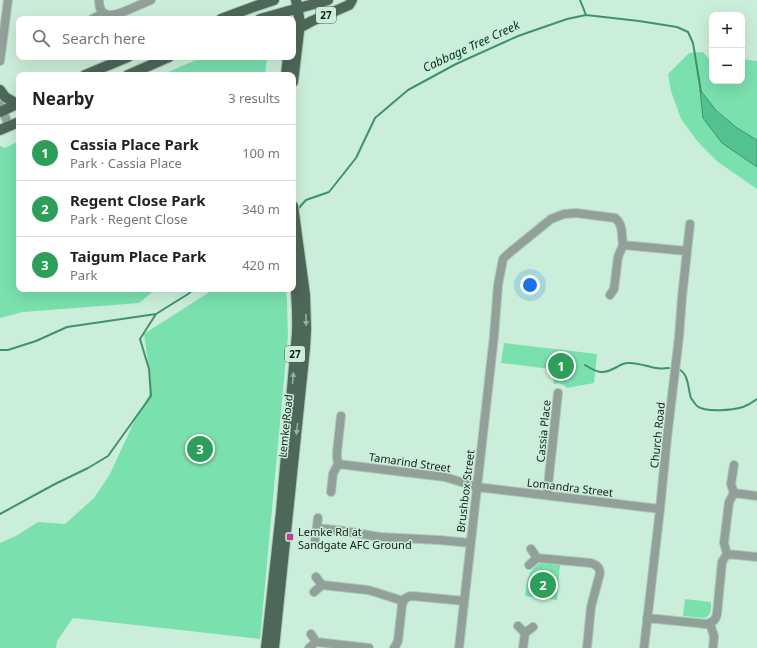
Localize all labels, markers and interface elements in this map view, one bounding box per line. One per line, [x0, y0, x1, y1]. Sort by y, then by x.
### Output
road number: 27 [316, 7, 336, 23]
map controls [709, 12, 745, 84]
button: + [709, 12, 745, 48]
search box [16, 16, 296, 60]
water label: Cabbage Tree Creek [420, 16, 523, 76]
icon: search [30, 27, 52, 49]
text: Search here [62, 28, 145, 48]
button: − [709, 48, 745, 84]
text: Nearby [32, 87, 94, 110]
text: 3 results [228, 89, 280, 107]
text: Cassia Place Park [70, 134, 199, 154]
text: 1 [41, 144, 49, 162]
text: 100 m [242, 144, 280, 162]
text: Park · Cassia Place [70, 154, 182, 172]
text: Regent Close Park [70, 190, 206, 210]
text: 2 [41, 200, 49, 218]
text: 340 m [242, 200, 280, 218]
text: Park · Regent Close [70, 210, 188, 228]
text: Taigum Place Park [70, 246, 206, 266]
text: 3 [41, 256, 49, 274]
text: 420 m [242, 256, 280, 274]
text: Park [70, 266, 97, 284]
your location [520, 275, 540, 295]
one-way arrow [302, 314, 309, 326]
road number: 27 [285, 346, 305, 362]
pin: 1 [548, 351, 574, 381]
one-way arrow [289, 372, 296, 384]
street label: Lemke Road [274, 394, 296, 458]
street label: Cassia Place [532, 399, 554, 463]
street label: Church Road [646, 401, 668, 469]
one-way arrow [294, 423, 300, 435]
pin: 3 [187, 434, 213, 464]
street label: Tamarind Street [368, 449, 452, 475]
street label: Brushbox Street [452, 449, 478, 533]
street label: Lomandra Street [526, 474, 614, 500]
place label: Lemke Rd at Sandgate AFC Ground [298, 524, 412, 552]
marker: Lemke Rd at Sandgate AFC Ground [285, 532, 295, 542]
pin: 2 [530, 570, 556, 600]

